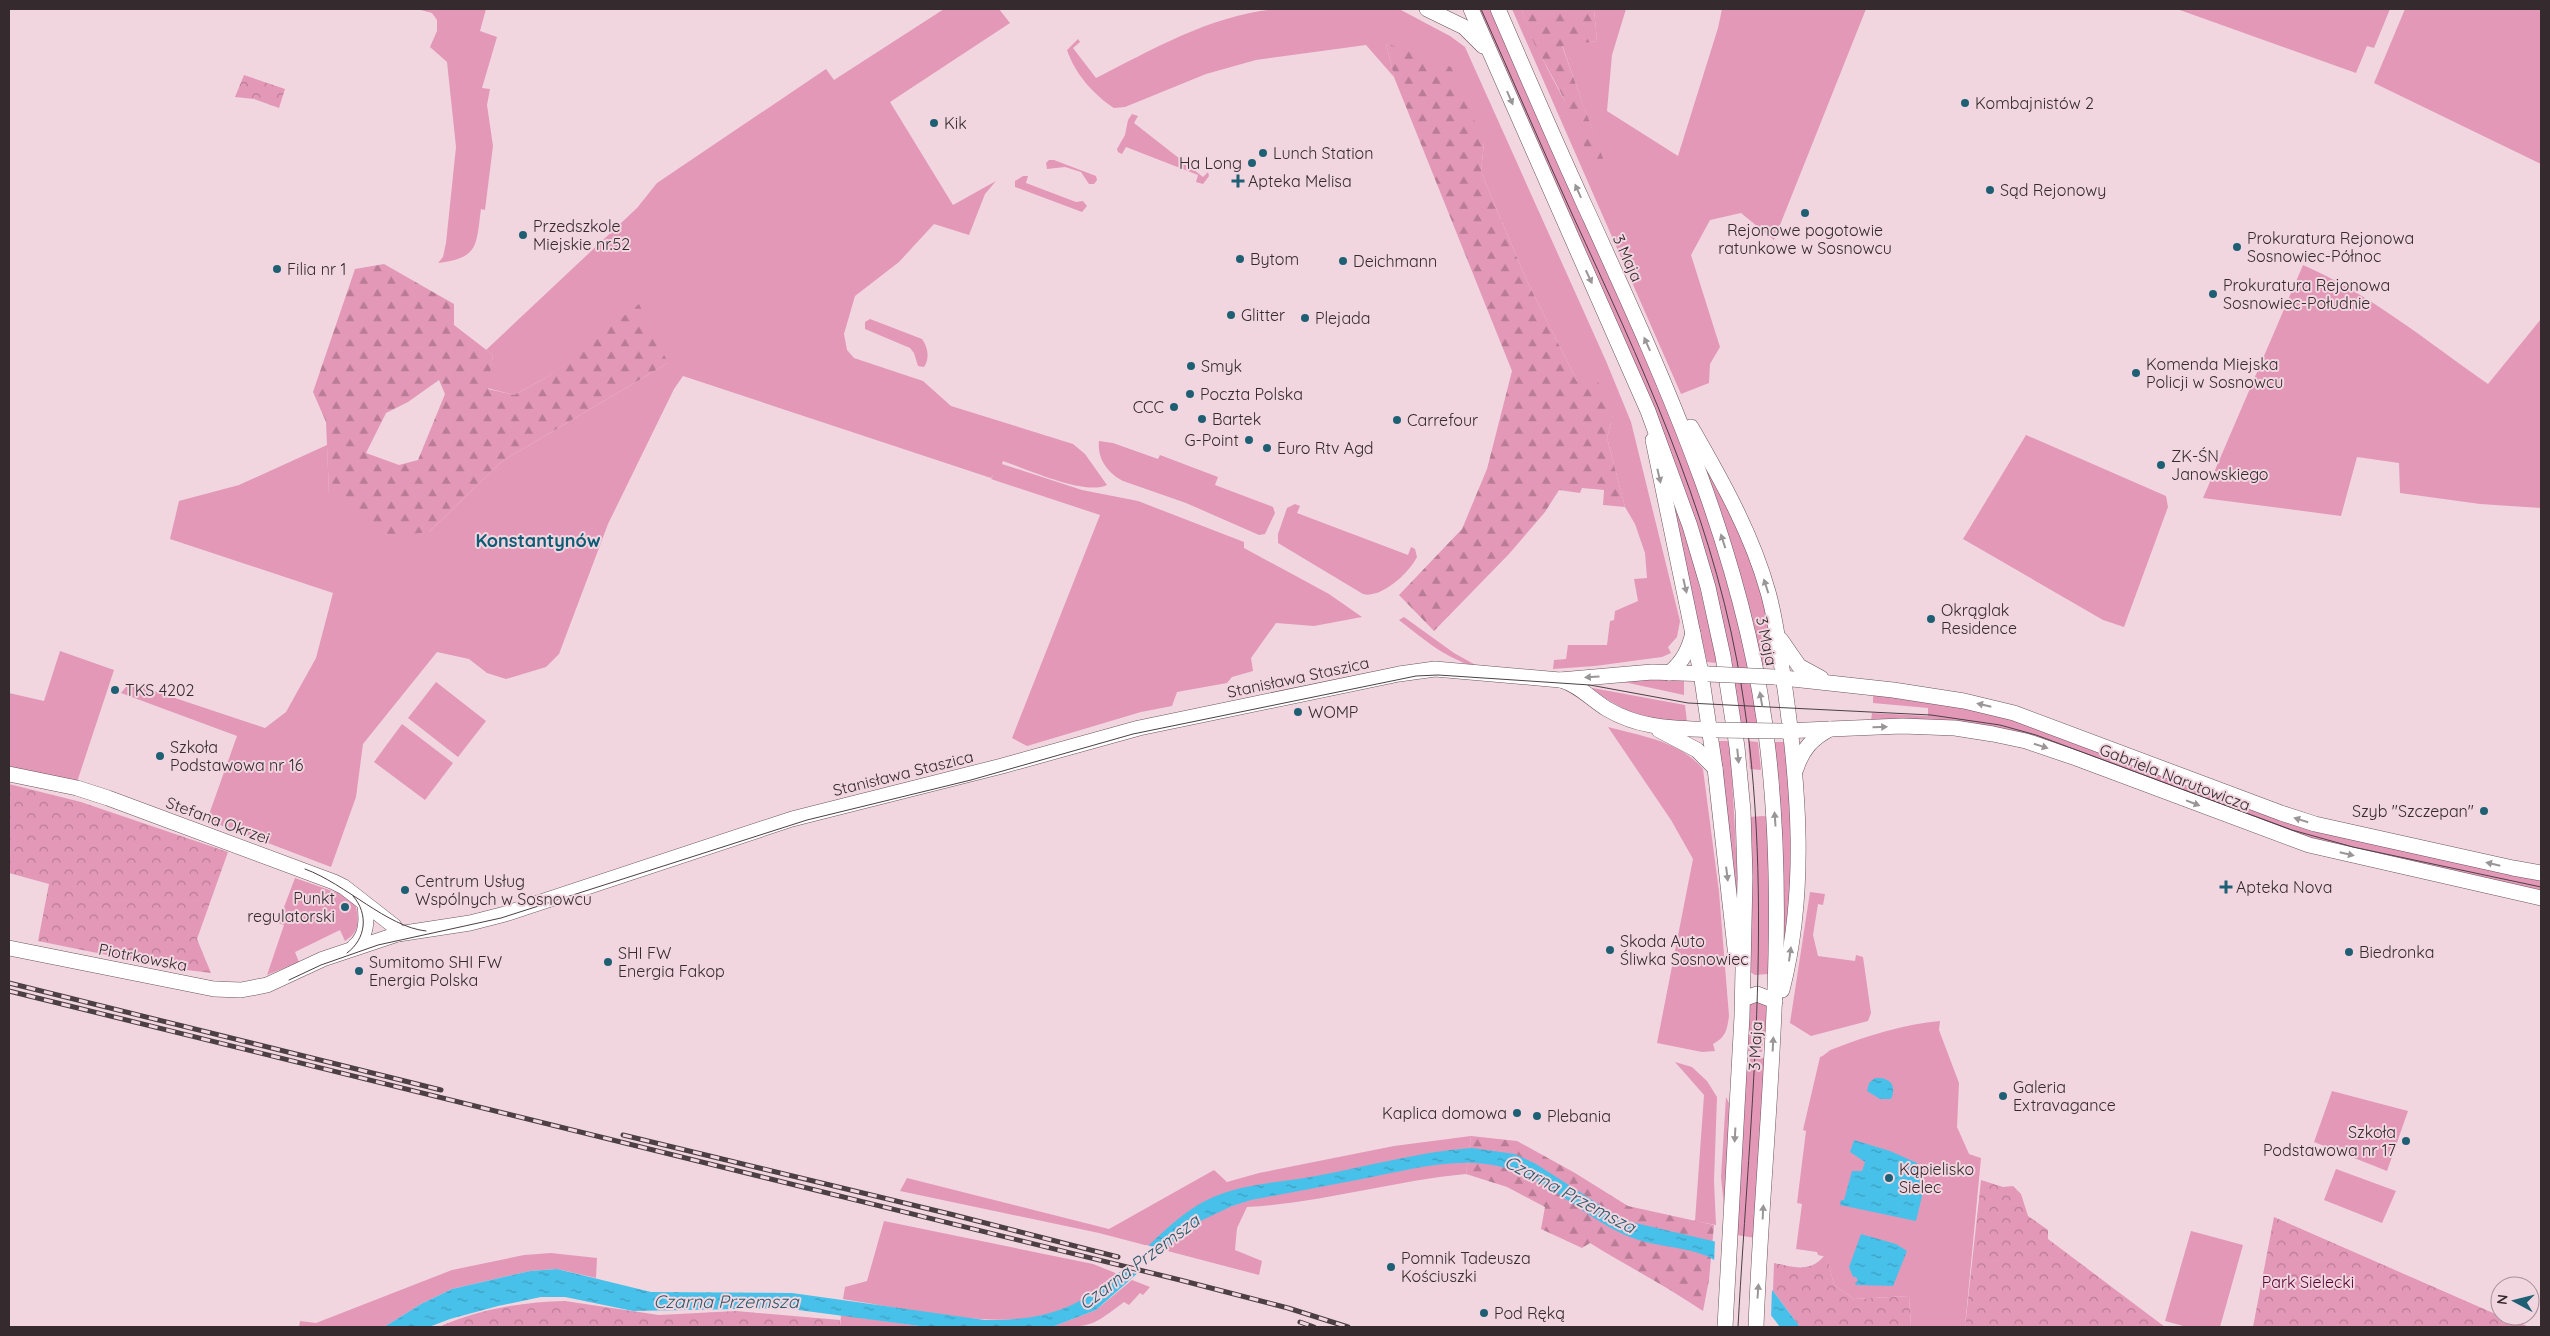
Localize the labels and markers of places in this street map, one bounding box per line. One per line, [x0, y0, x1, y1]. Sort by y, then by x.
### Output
place label: Kombajnistów 2 [1975, 93, 2094, 113]
marker: Kombajnistów 2 [1959, 97, 1971, 109]
place label: Kik [944, 113, 967, 133]
marker: Kik [928, 117, 940, 129]
place label: Lunch Station [1273, 143, 1373, 163]
marker: Lunch Station [1257, 147, 1269, 159]
place label: Ha Long [1179, 153, 1242, 173]
marker: Ha Long [1246, 157, 1258, 169]
place label: Apteka Melisa [1248, 171, 1352, 191]
marker: Apteka Melisa [1232, 175, 1244, 187]
place label: Sąd Rejonowy [2000, 180, 2106, 200]
marker: Sąd Rejonowy [1984, 184, 1996, 196]
marker: Rejonowe pogotowie ratunkowe w Sosnowcu [1799, 207, 1811, 219]
place label: Przedszkole Miejskie nr.52 [533, 216, 630, 254]
place label: Rejonowe pogotowie ratunkowe w Sosnowcu [1718, 220, 1892, 258]
place label: Prokuratura Rejonowa Sosnowiec-Północ [2247, 228, 2414, 266]
marker: Przedszkole Miejskie nr.52 [517, 229, 529, 241]
marker: Prokuratura Rejonowa Sosnowiec-Północ [2231, 241, 2243, 253]
place label: Bytom [1250, 249, 1299, 269]
place label: Deichmann [1353, 251, 1437, 271]
marker: Bytom [1234, 253, 1246, 265]
marker: Deichmann [1337, 255, 1349, 267]
place label: Filia nr 1 [287, 259, 346, 279]
marker: Filia nr 1 [271, 263, 283, 275]
place label: Prokuratura Rejonowa Sosnowiec-Południe [2223, 275, 2390, 313]
marker: Prokuratura Rejonowa Sosnowiec-Południe [2207, 288, 2219, 300]
place label: Glitter [1241, 305, 1285, 325]
place label: Plejada [1315, 308, 1371, 328]
marker: Glitter [1225, 309, 1237, 321]
marker: Plejada [1299, 312, 1311, 324]
place label: Komenda Miejska Policji w Sosnowcu [2146, 354, 2283, 392]
place label: Smyk [1201, 356, 1242, 376]
marker: Smyk [1185, 360, 1197, 372]
marker: Komenda Miejska Policji w Sosnowcu [2130, 367, 2142, 379]
place label: Poczta Polska [1200, 384, 1303, 404]
marker: Poczta Polska [1184, 388, 1196, 400]
place label: CCC [1133, 397, 1164, 417]
marker: CCC [1168, 401, 1180, 413]
place label: Bartek [1212, 409, 1261, 429]
place label: Carrefour [1407, 410, 1478, 430]
marker: Bartek [1196, 413, 1208, 425]
marker: Carrefour [1391, 414, 1403, 426]
place label: G-Point [1185, 430, 1239, 450]
marker: G-Point [1243, 434, 1255, 446]
place label: Euro Rtv Agd [1277, 438, 1374, 458]
marker: Euro Rtv Agd [1261, 442, 1273, 454]
place label: ZK-ŚN Janowskiego [2171, 446, 2269, 484]
marker: ZK-ŚN Janowskiego [2155, 459, 2167, 471]
place label: Okrąglak Residence [1941, 600, 2017, 638]
marker: Okrąglak Residence [1925, 613, 1937, 625]
place label: TKS 4202 [125, 680, 194, 700]
marker: TKS 4202 [109, 684, 121, 696]
place label: WOMP [1308, 702, 1358, 722]
marker: WOMP [1292, 706, 1304, 718]
place label: Szkoła Podstawowa nr 16 [170, 737, 304, 775]
marker: Szkoła Podstawowa nr 16 [154, 750, 166, 762]
place label: Szyb "Szczepan" [2352, 801, 2474, 821]
marker: Szyb "Szczepan" [2478, 805, 2490, 817]
place label: Centrum Usług Wspólnych w Sosnowcu [415, 871, 592, 909]
place label: Apteka Nova [2236, 877, 2332, 897]
marker: Apteka Nova [2220, 881, 2232, 893]
marker: Centrum Usług Wspólnych w Sosnowcu [399, 884, 411, 896]
place label: Punkt regulatorski [247, 888, 335, 926]
marker: Punkt regulatorski [339, 901, 351, 913]
place label: Skoda Auto Śliwka Sosnowiec [1620, 931, 1749, 969]
place label: Biedronka [2359, 942, 2435, 962]
place label: SHI FW Energia Fakop [618, 943, 725, 981]
marker: Skoda Auto Śliwka Sosnowiec [1604, 944, 1616, 956]
marker: Biedronka [2343, 946, 2355, 958]
place label: Sumitomo SHI FW Energia Polska [369, 952, 502, 990]
marker: SHI FW Energia Fakop [602, 956, 614, 968]
marker: Sumitomo SHI FW Energia Polska [353, 965, 365, 977]
place label: Galeria Extravagance [2013, 1077, 2116, 1115]
marker: Galeria Extravagance [1997, 1090, 2009, 1102]
place label: Kaplica domowa [1382, 1103, 1507, 1123]
place label: Plebania [1547, 1106, 1611, 1126]
marker: Kaplica domowa [1511, 1107, 1523, 1119]
marker: Plebania [1531, 1110, 1543, 1122]
place label: Szkoła Podstawowa nr 17 [2263, 1122, 2396, 1160]
marker: Szkoła Podstawowa nr 17 [2400, 1135, 2412, 1147]
place label: Kąpielisko Sielec [1899, 1159, 1974, 1197]
marker: Kąpielisko Sielec [1883, 1172, 1895, 1184]
place label: Pomnik Tadeusza Kościuszki [1401, 1248, 1531, 1286]
marker: Pomnik Tadeusza Kościuszki [1385, 1261, 1397, 1273]
place label: Pod Ręką [1494, 1303, 1565, 1323]
marker: Pod Ręką [1478, 1307, 1490, 1319]

